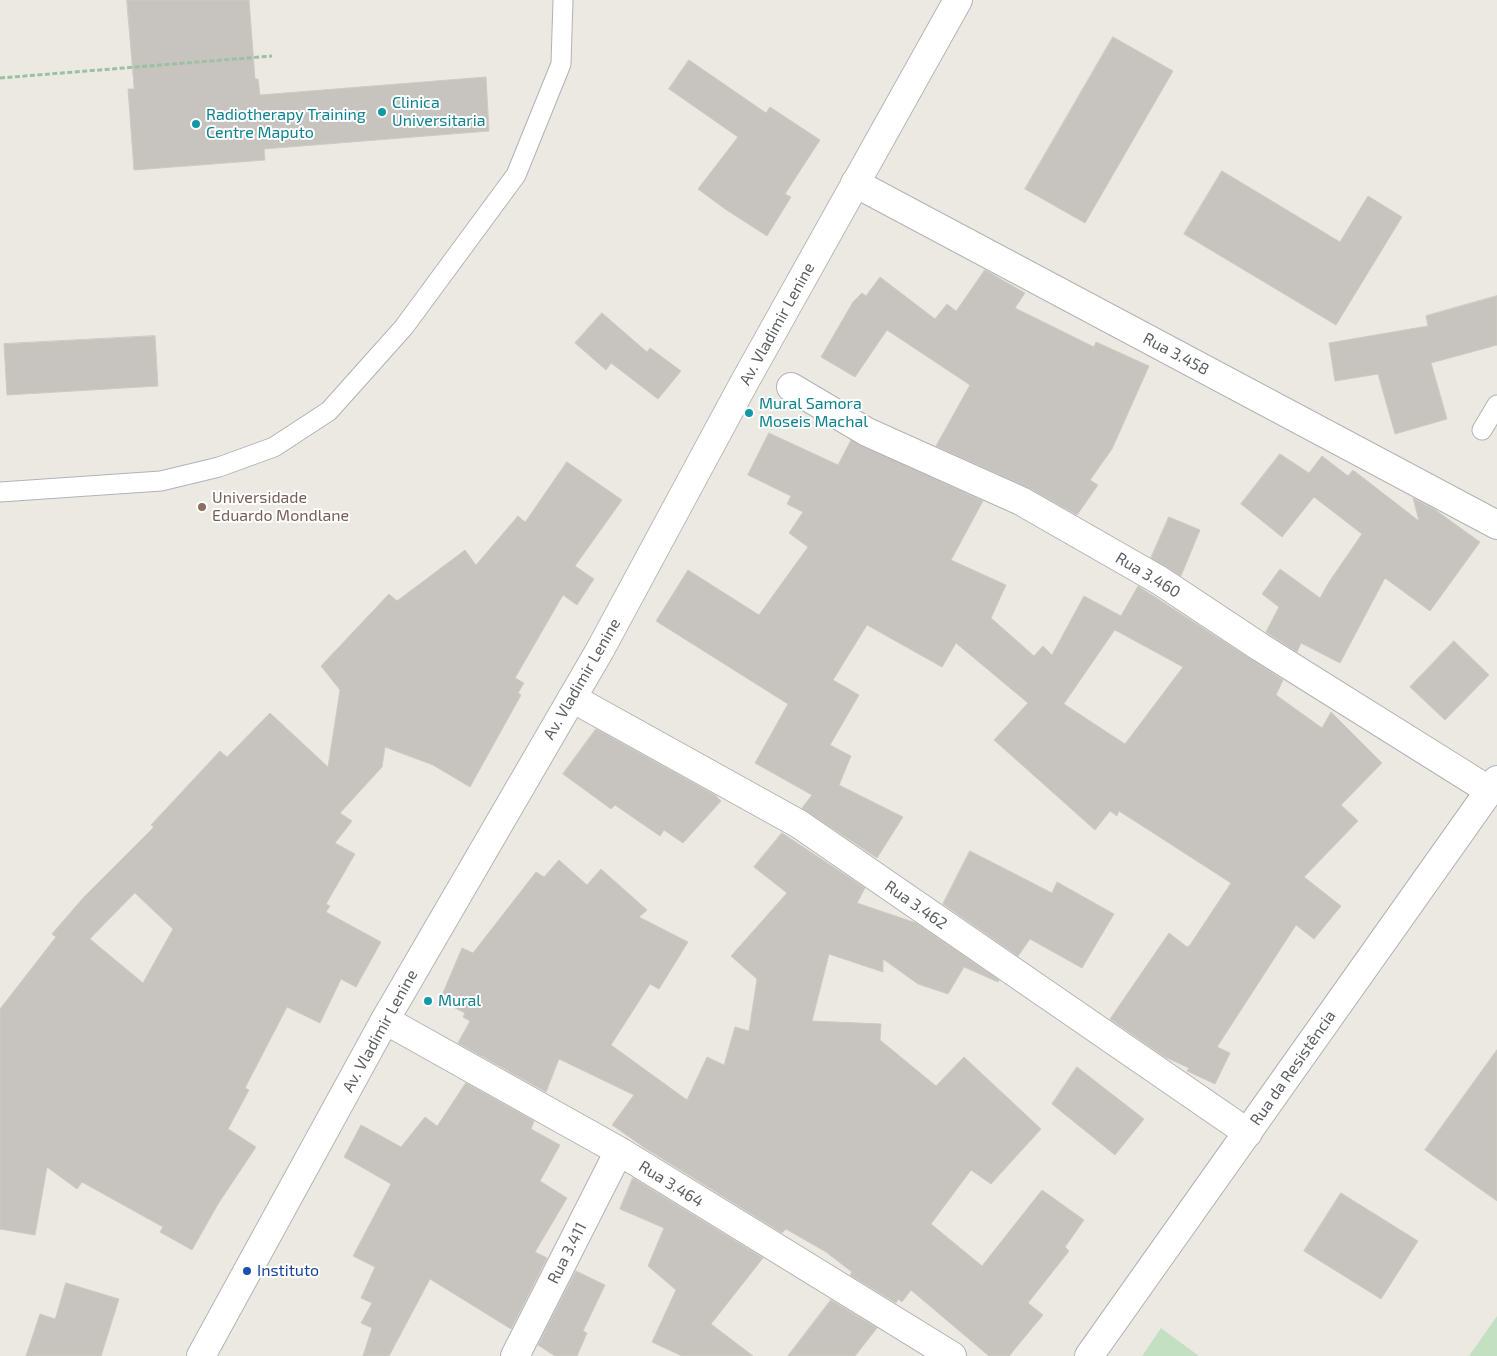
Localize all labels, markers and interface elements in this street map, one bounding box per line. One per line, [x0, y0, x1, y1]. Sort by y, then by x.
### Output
place label: Clinica Universitaria [392, 93, 485, 131]
place label: Radiotherapy Training Centre Maputo [206, 105, 366, 143]
marker: Clinica Universitaria [376, 106, 388, 118]
marker: Radiotherapy Training Centre Maputo [190, 118, 202, 130]
street label: Av. Vladimir Lenine [735, 259, 819, 389]
street label: Rua 3.458 [1140, 329, 1212, 379]
place label: Mural Samora Moseis Machal [759, 394, 868, 432]
marker: Mural Samora Moseis Machal [743, 407, 755, 419]
place label: Universidade Eduardo Mondlane [212, 488, 349, 526]
marker: Universidade Eduardo Mondlane [196, 501, 208, 513]
street label: Rua 3.460 [1112, 548, 1184, 602]
street label: Av. Vladimir Lenine [539, 615, 625, 743]
street label: Rua 3.462 [881, 877, 951, 933]
street label: Av. Vladimir Lenine [338, 966, 422, 1096]
place label: Mural [438, 991, 481, 1011]
marker: Mural [422, 995, 434, 1007]
street label: Rua da Resistência [1246, 1007, 1340, 1129]
street label: Rua 3.464 [635, 1157, 707, 1211]
street label: Rua 3.411 [543, 1219, 591, 1287]
place label: Instituto [257, 1261, 319, 1281]
marker: Instituto [241, 1265, 253, 1277]

